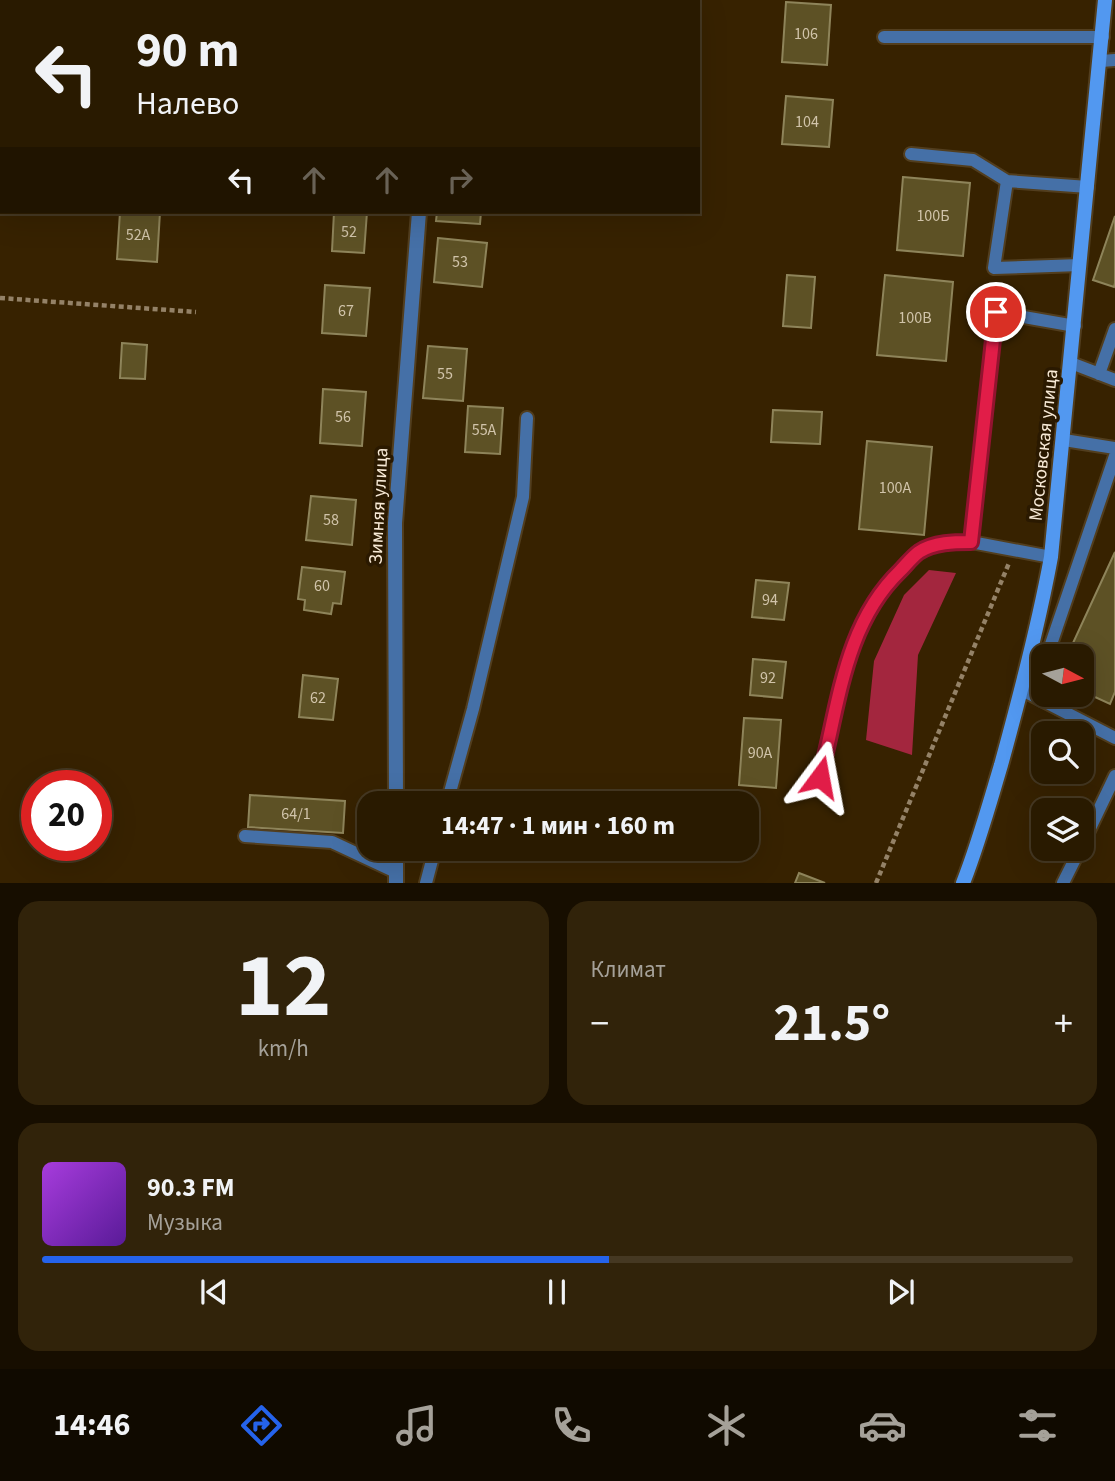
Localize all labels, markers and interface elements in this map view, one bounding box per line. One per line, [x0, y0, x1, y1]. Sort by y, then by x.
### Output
text: 90 m [136, 16, 240, 86]
house number: 106 [794, 23, 818, 45]
icon: left [21, 28, 112, 119]
text: Налево [136, 81, 239, 127]
house number: 104 [795, 111, 819, 133]
icon: left [222, 161, 260, 199]
icon: ahead [295, 161, 333, 199]
icon: ahead [368, 161, 406, 199]
icon: right [441, 161, 479, 199]
house number: 100Б [916, 205, 950, 227]
house number: 52 [341, 221, 357, 243]
house number: 52А [126, 224, 151, 246]
house number: 53 [452, 251, 468, 273]
pin [966, 282, 1026, 342]
icon: arrive [977, 293, 1015, 331]
house number: 67 [338, 300, 354, 322]
house number: 100В [898, 307, 932, 329]
house number: 55 [437, 363, 453, 385]
street label: Московская улица [1023, 368, 1065, 522]
house number: 56 [335, 406, 351, 428]
house number: 55А [472, 419, 497, 441]
street label: Зимняя улица [362, 447, 396, 565]
house number: 100А [879, 477, 912, 499]
house number: 58 [323, 509, 339, 531]
house number: 60 [314, 575, 330, 597]
house number: 94 [762, 589, 778, 611]
north arrow [1031, 644, 1094, 707]
map controls [1031, 644, 1094, 861]
house number: 92 [760, 667, 776, 689]
house number: 62 [310, 687, 326, 709]
button: search [1031, 721, 1094, 784]
position arrow [783, 740, 857, 814]
house number: 90А [748, 742, 773, 764]
speed limit sign: 20 [21, 770, 112, 861]
button: layers [1031, 798, 1094, 861]
house number: 64/1 [281, 803, 311, 825]
text: 14:47 · 1 мин · 160 m [441, 807, 675, 844]
text: 12 [235, 922, 331, 1051]
text: Климат [591, 953, 666, 986]
text: 21.5° [773, 987, 890, 1061]
text: − [591, 997, 609, 1051]
text: + [1054, 997, 1073, 1051]
text: km/h [258, 1032, 309, 1065]
text: 90.3 FM [147, 1169, 235, 1206]
text: Музыка [147, 1206, 223, 1239]
icon: previous [195, 1273, 233, 1311]
icon: pause [538, 1273, 576, 1311]
icon: next [882, 1273, 920, 1311]
icon: directions [237, 1401, 286, 1450]
icon: music [392, 1401, 441, 1450]
icon: phone [547, 1401, 596, 1450]
icon: climate [702, 1401, 751, 1450]
icon: car [858, 1401, 907, 1450]
icon: filters [1013, 1401, 1062, 1450]
text: 14:46 [53, 1402, 130, 1448]

